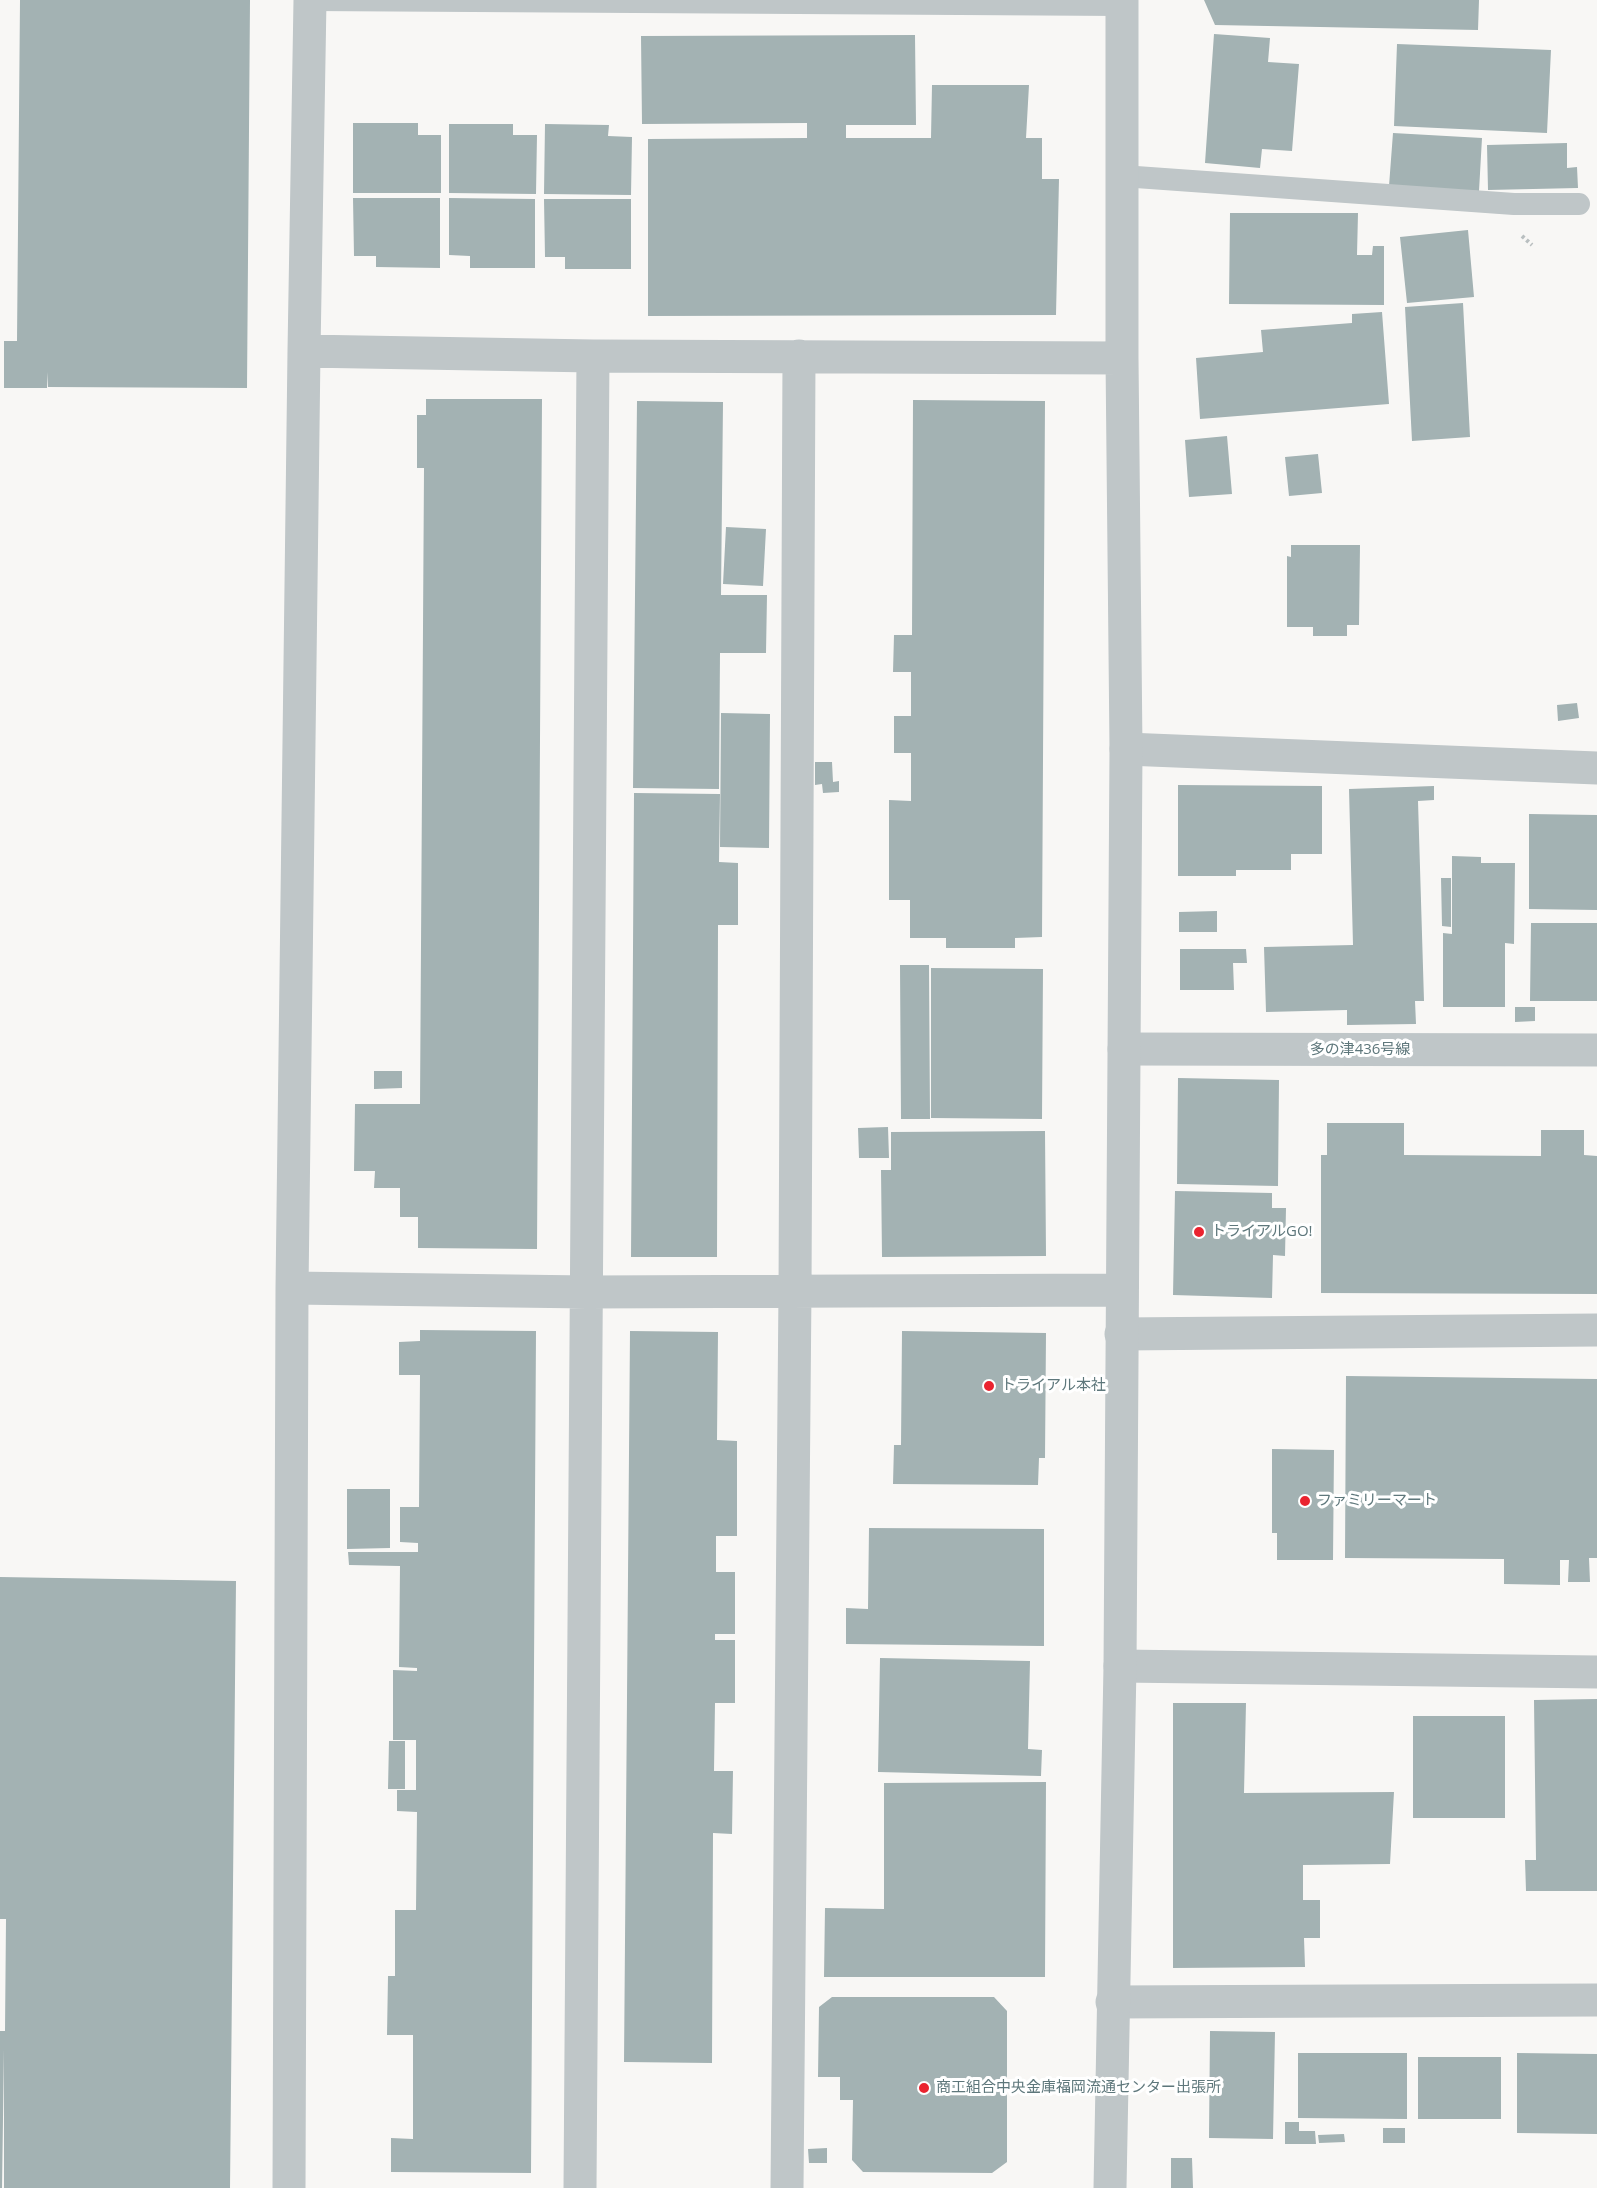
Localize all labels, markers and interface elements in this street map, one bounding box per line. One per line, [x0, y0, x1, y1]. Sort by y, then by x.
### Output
street label: 多の津436号線 [1310, 1041, 1410, 1059]
place label: トライアルGO! [1211, 1223, 1313, 1241]
marker: トライアルGO! [1192, 1225, 1206, 1239]
place label: トライアル本社 [1001, 1377, 1106, 1395]
marker: トライアル本社 [982, 1379, 996, 1393]
place label: ファミリーマート [1317, 1492, 1437, 1510]
marker: ファミリーマート [1298, 1494, 1312, 1508]
place label: 商工組合中央金庫福岡流通センター出張所 [936, 2079, 1221, 2097]
marker: 商工組合中央金庫福岡流通センター出張所 [917, 2081, 931, 2095]

